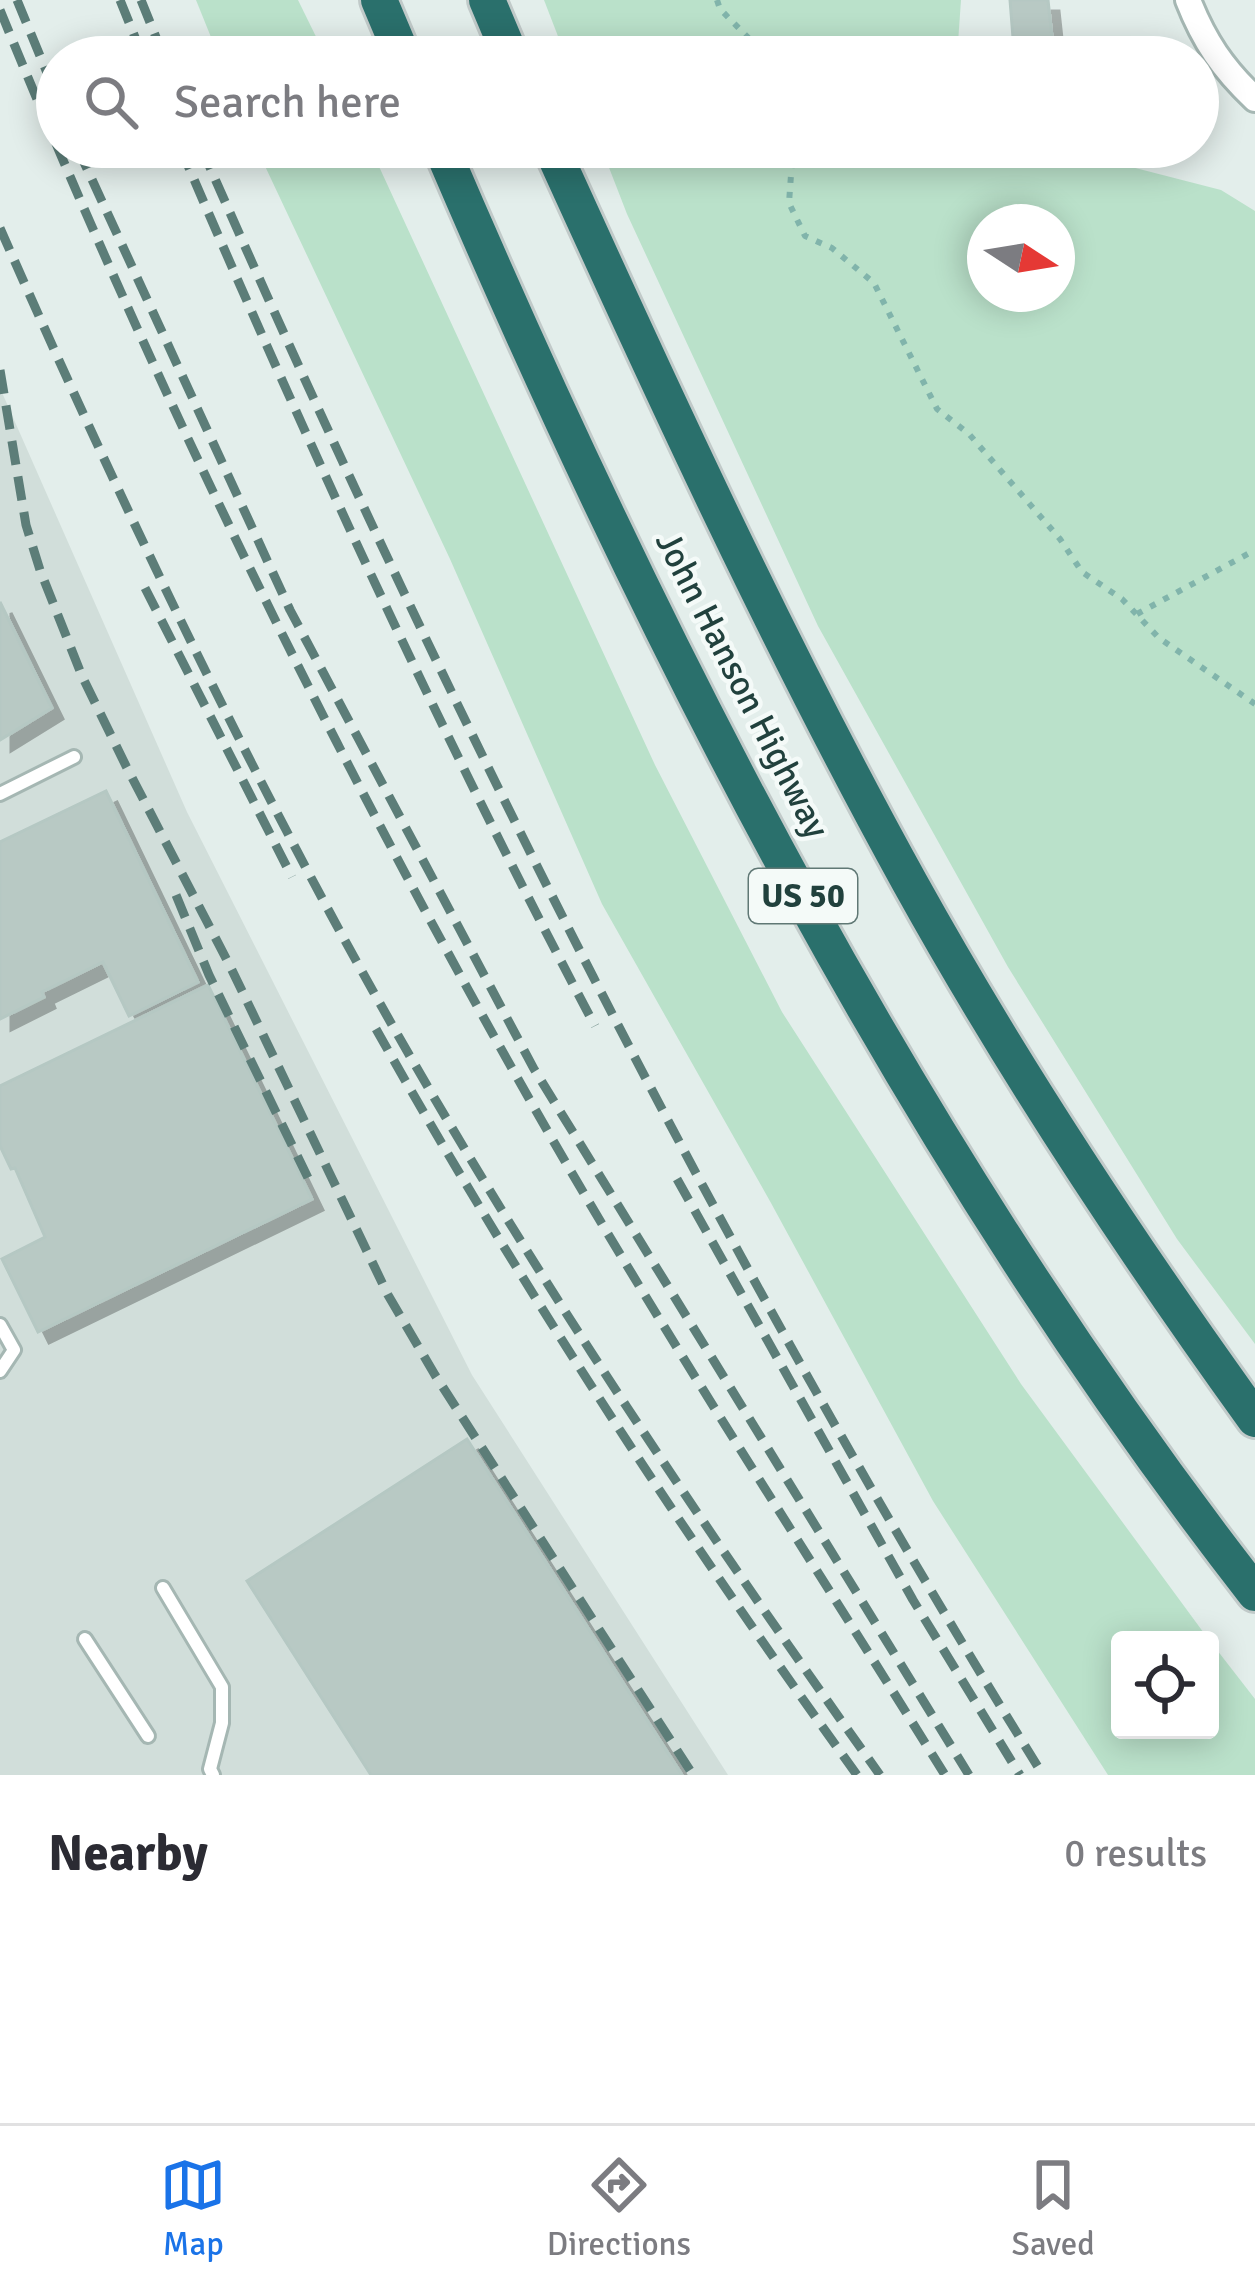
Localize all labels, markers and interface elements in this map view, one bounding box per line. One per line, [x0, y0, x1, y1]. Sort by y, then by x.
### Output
search box [36, 36, 1219, 168]
icon: search [78, 69, 144, 135]
text: Search here [174, 75, 401, 130]
north arrow [967, 204, 1075, 312]
street label: John Hanson Highway [645, 524, 839, 846]
road number: US 50 [749, 869, 857, 923]
map controls [1111, 1631, 1219, 1739]
button: locate [1111, 1631, 1219, 1739]
text: Nearby [48, 1822, 208, 1885]
text: 0 results [1064, 1829, 1207, 1877]
tab: Map [160, 2152, 226, 2265]
tab: Directions [547, 2152, 691, 2265]
tab: Saved [1012, 2152, 1095, 2265]

